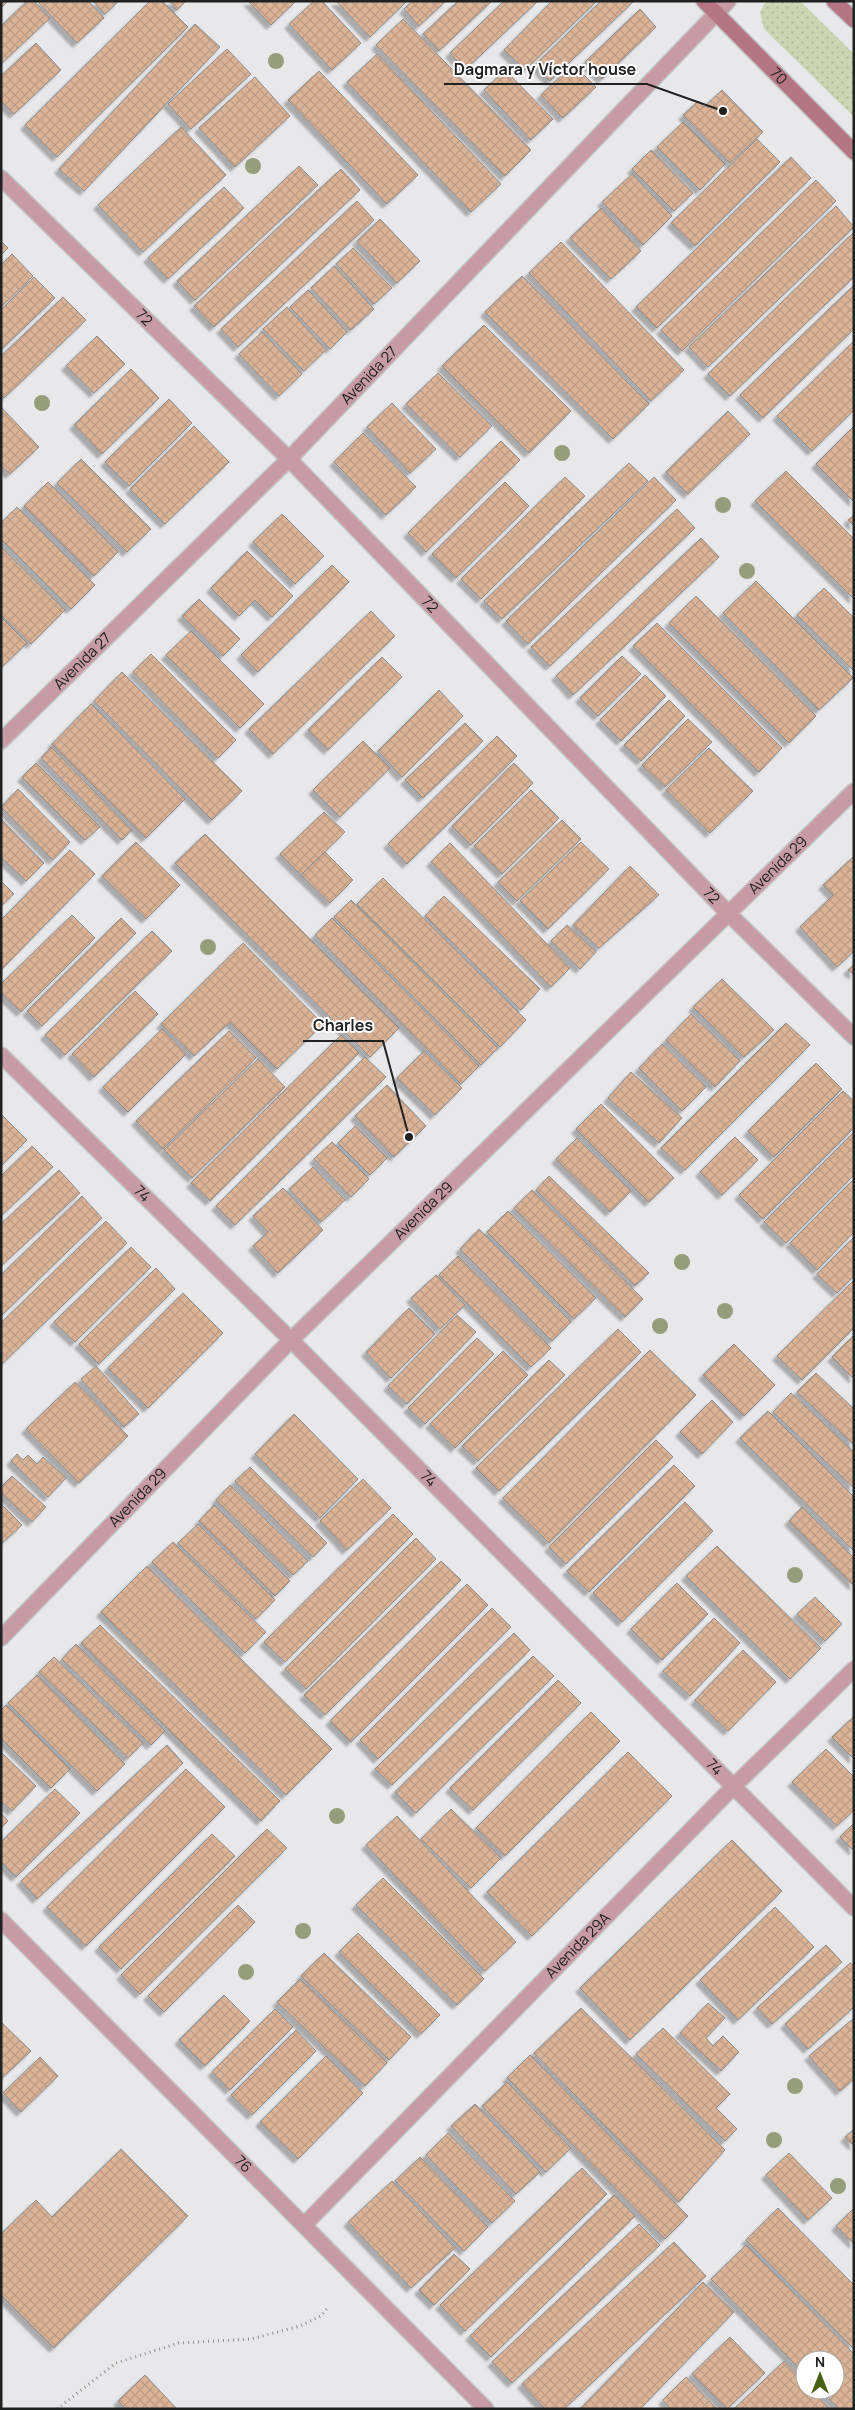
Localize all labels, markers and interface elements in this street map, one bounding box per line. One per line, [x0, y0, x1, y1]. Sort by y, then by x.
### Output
callout: Dagmara y Víctor house [444, 53, 647, 84]
text: Dagmara y Víctor house [454, 58, 637, 80]
street label: 70 [766, 63, 792, 89]
street label: 72 [131, 304, 158, 330]
street label: Avenida 27 [336, 341, 402, 409]
street label: 72 [417, 591, 443, 617]
street label: Avenida 27 [48, 628, 116, 694]
street label: Avenida 29 [743, 831, 812, 899]
street label: 72 [699, 882, 725, 909]
callout: Charles [303, 1010, 383, 1041]
text: Charles [313, 1014, 373, 1036]
street label: Avenida 29 [389, 1177, 458, 1244]
street label: 74 [130, 1180, 156, 1207]
street label: Avenida 29 [104, 1463, 171, 1532]
street label: 74 [416, 1465, 442, 1492]
street label: 74 [702, 1754, 728, 1780]
street label: Avenida 29A [540, 1907, 615, 1983]
street label: 76 [230, 2151, 257, 2177]
north arrow [795, 2350, 845, 2400]
text: N [815, 2352, 825, 2371]

